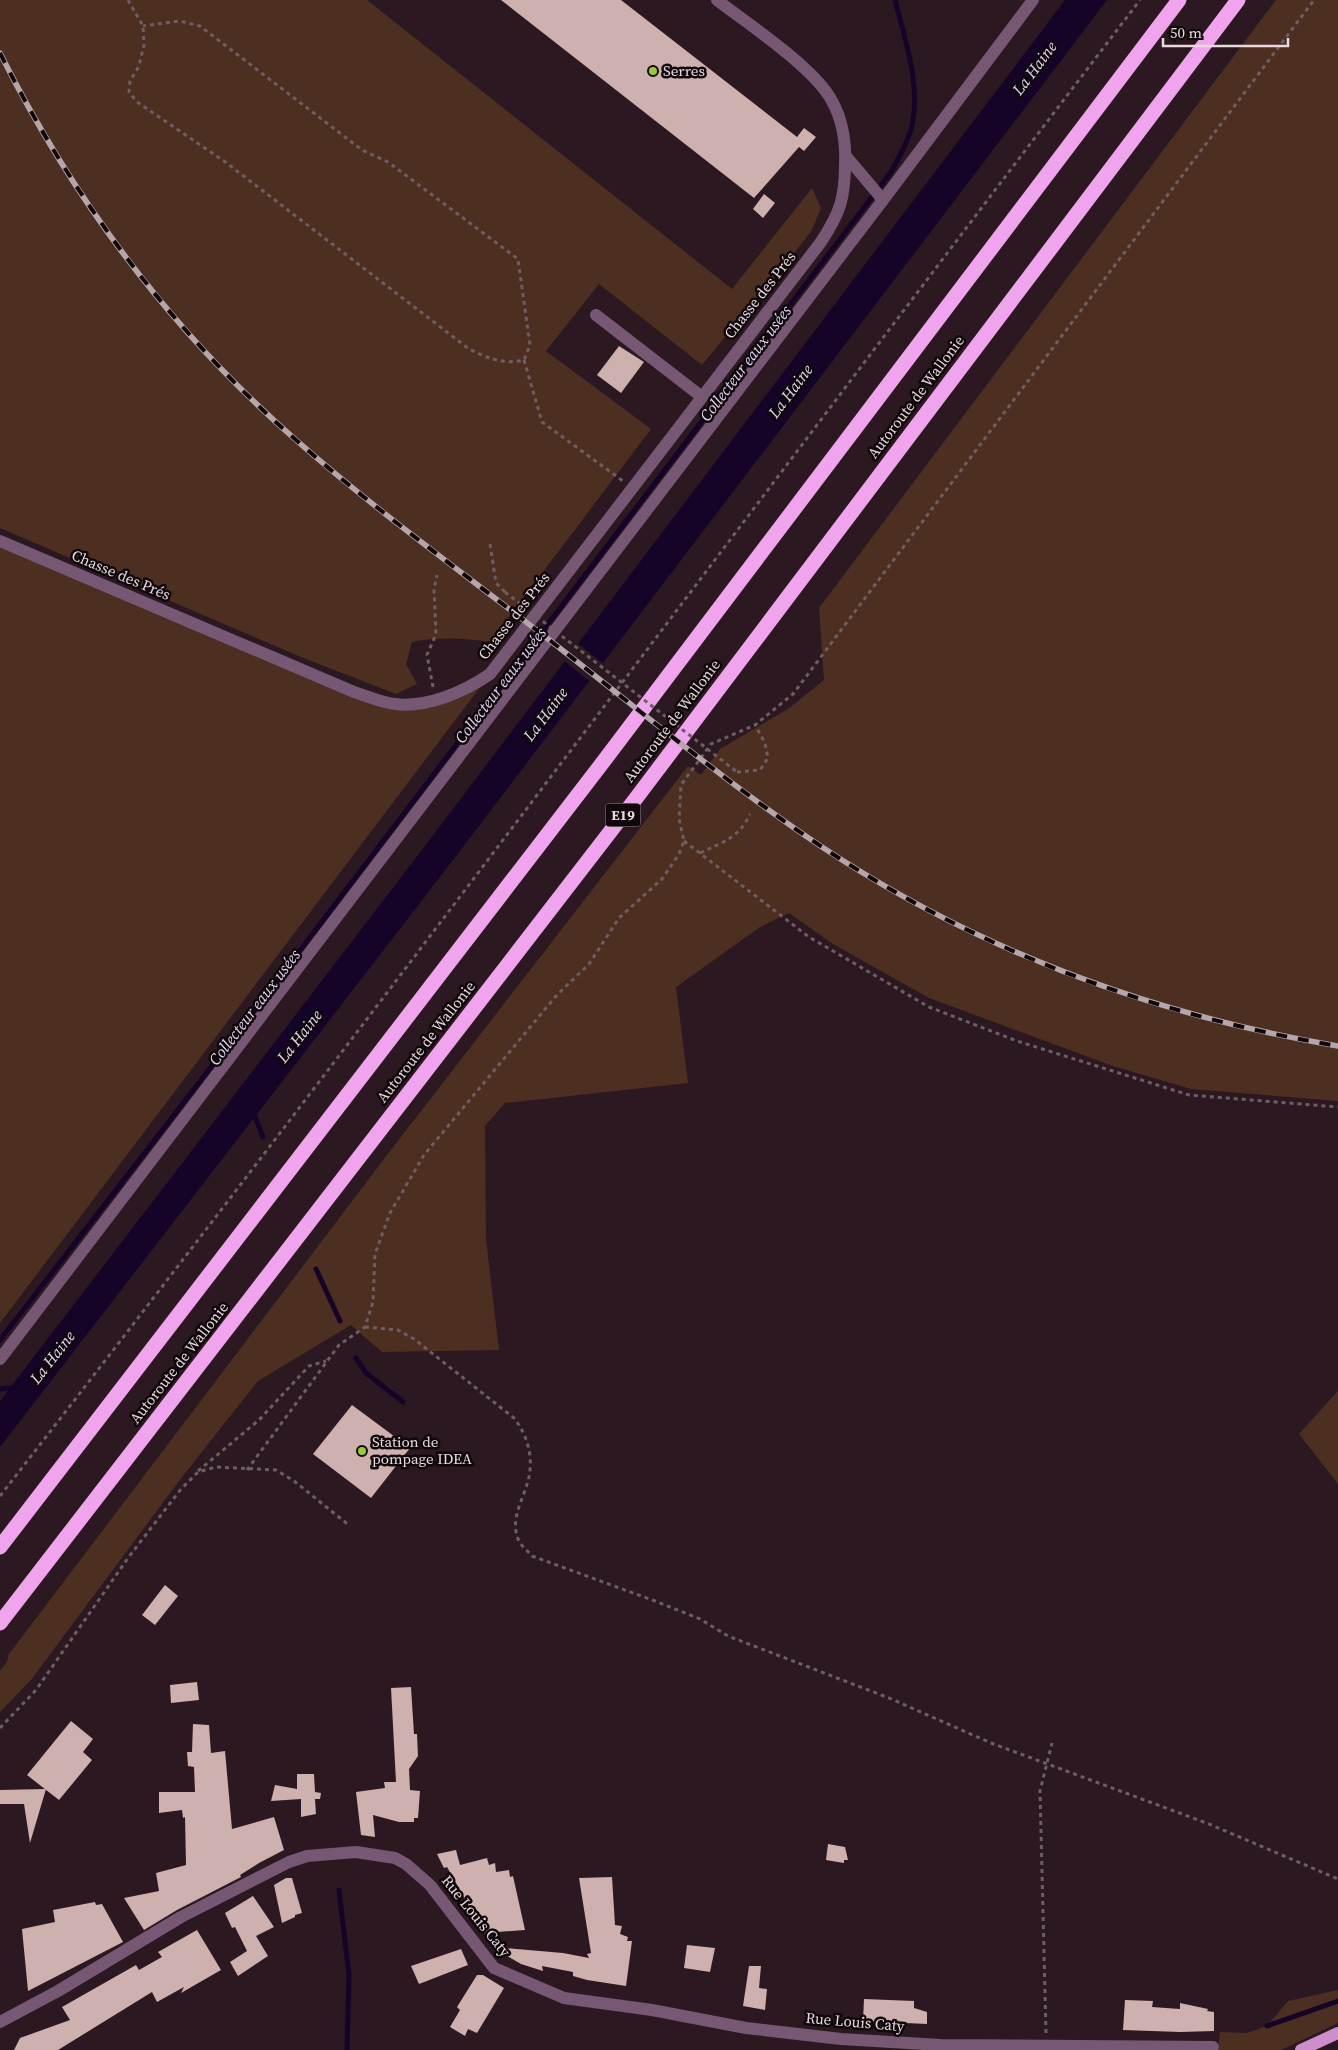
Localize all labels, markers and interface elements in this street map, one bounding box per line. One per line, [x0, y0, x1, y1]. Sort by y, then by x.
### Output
scale bar [1163, 15, 1288, 47]
text: 50 m [1170, 22, 1202, 43]
water label: La Haine [1006, 36, 1062, 100]
place label: Serres [663, 60, 705, 81]
marker: Serres [647, 65, 659, 77]
street label: Chasse des Prés [719, 247, 800, 343]
water label: Collecteur eaux usées [694, 300, 796, 425]
street label: Autoroute de Wallonie [862, 331, 969, 463]
water label: La Haine [762, 359, 818, 423]
street label: Chasse des Prés [69, 544, 174, 605]
street label: Chasse des Prés [473, 568, 554, 664]
water label: Collecteur eaux usées [449, 622, 551, 747]
street label: Autoroute de Wallonie [618, 655, 725, 787]
water label: La Haine [517, 682, 573, 746]
road number: E19 [606, 804, 640, 826]
water label: Collecteur eaux usées [203, 944, 305, 1069]
street label: Autoroute de Wallonie [371, 976, 480, 1107]
water label: La Haine [271, 1004, 327, 1068]
street label: Autoroute de Wallonie [124, 1297, 233, 1428]
water label: La Haine [24, 1325, 80, 1389]
place label: Station de pompage IDEA [372, 1431, 472, 1469]
marker: Station de pompage IDEA [356, 1445, 368, 1457]
street label: Rue Louis Caty [437, 1871, 516, 1961]
street label: Rue Louis Caty [805, 2007, 906, 2036]

